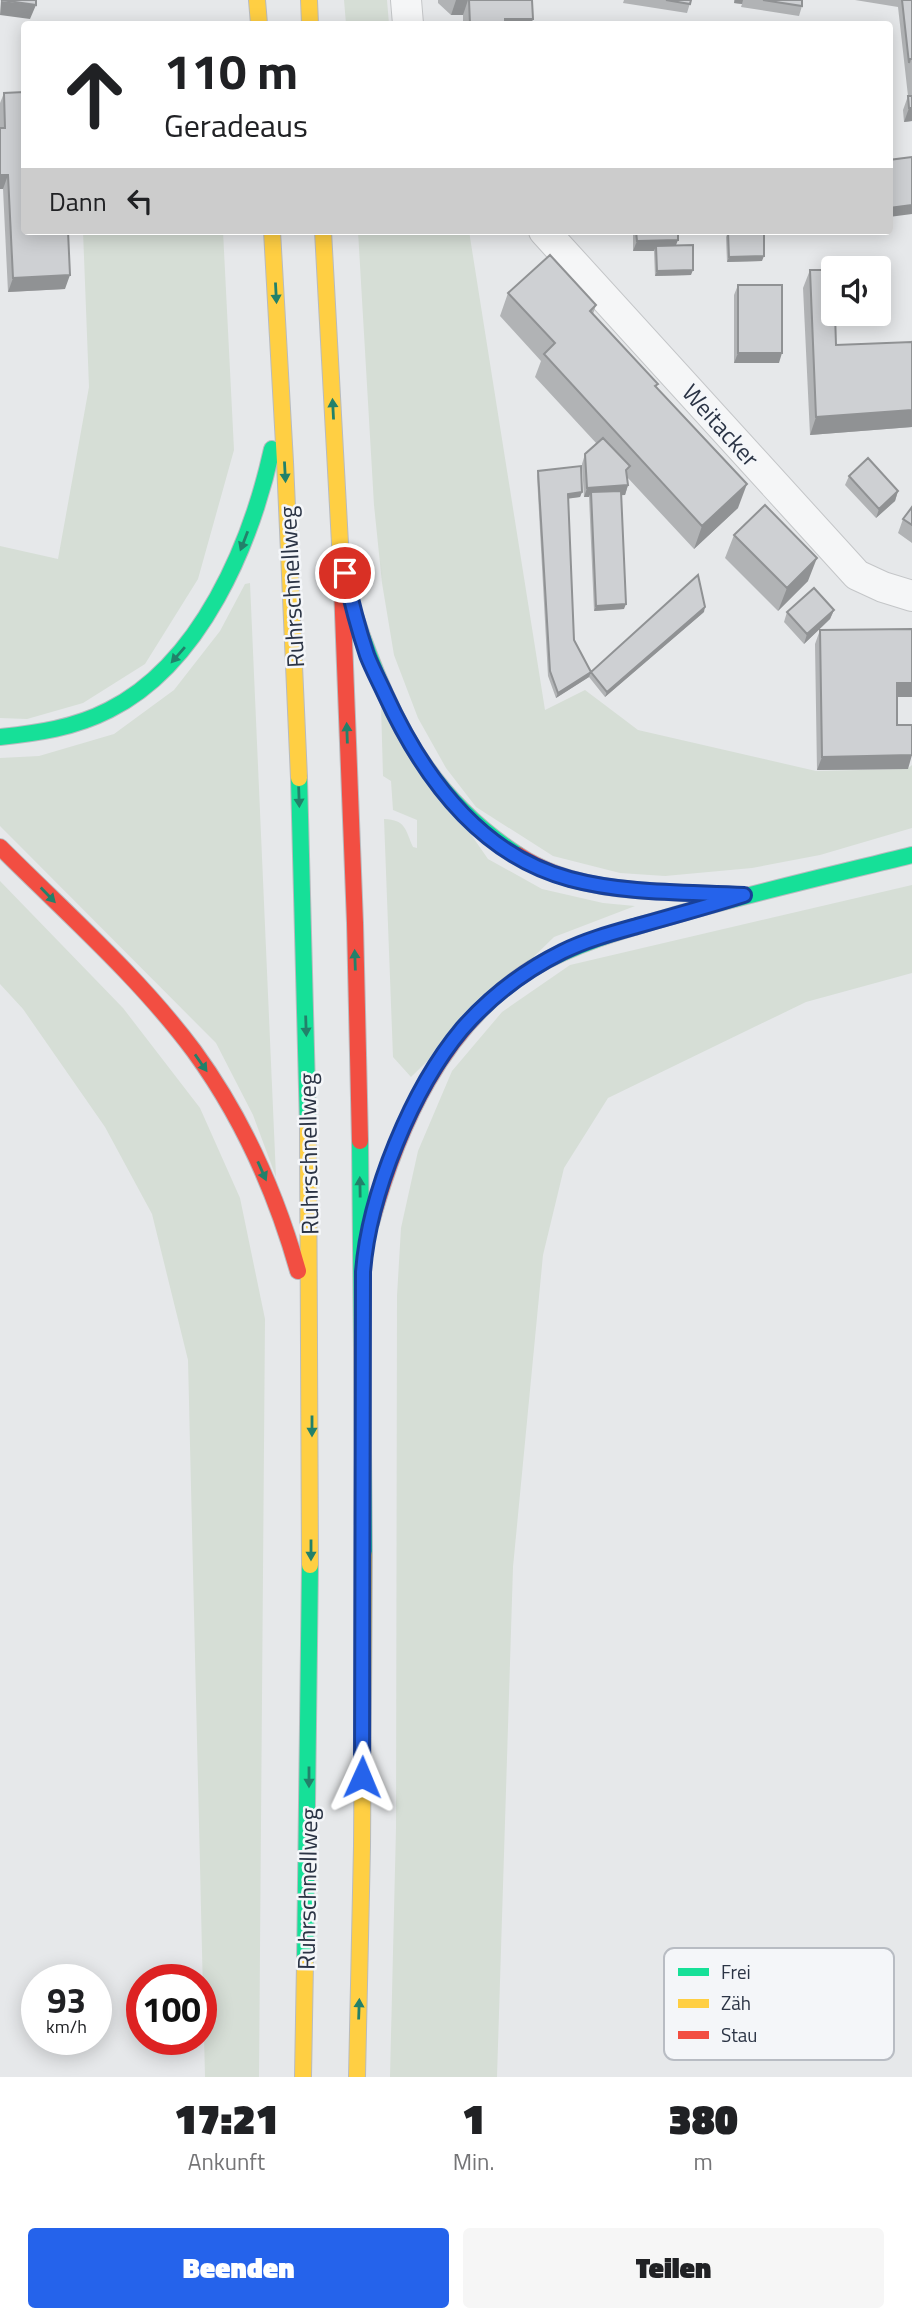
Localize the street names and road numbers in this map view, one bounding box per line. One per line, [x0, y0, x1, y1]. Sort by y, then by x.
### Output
street label: Weitacker [674, 376, 768, 474]
street label: Ruhrschnellweg [269, 505, 313, 669]
street label: Ruhrschnellweg [289, 1073, 327, 1235]
street label: Ruhrschnellweg [288, 1808, 326, 1970]

